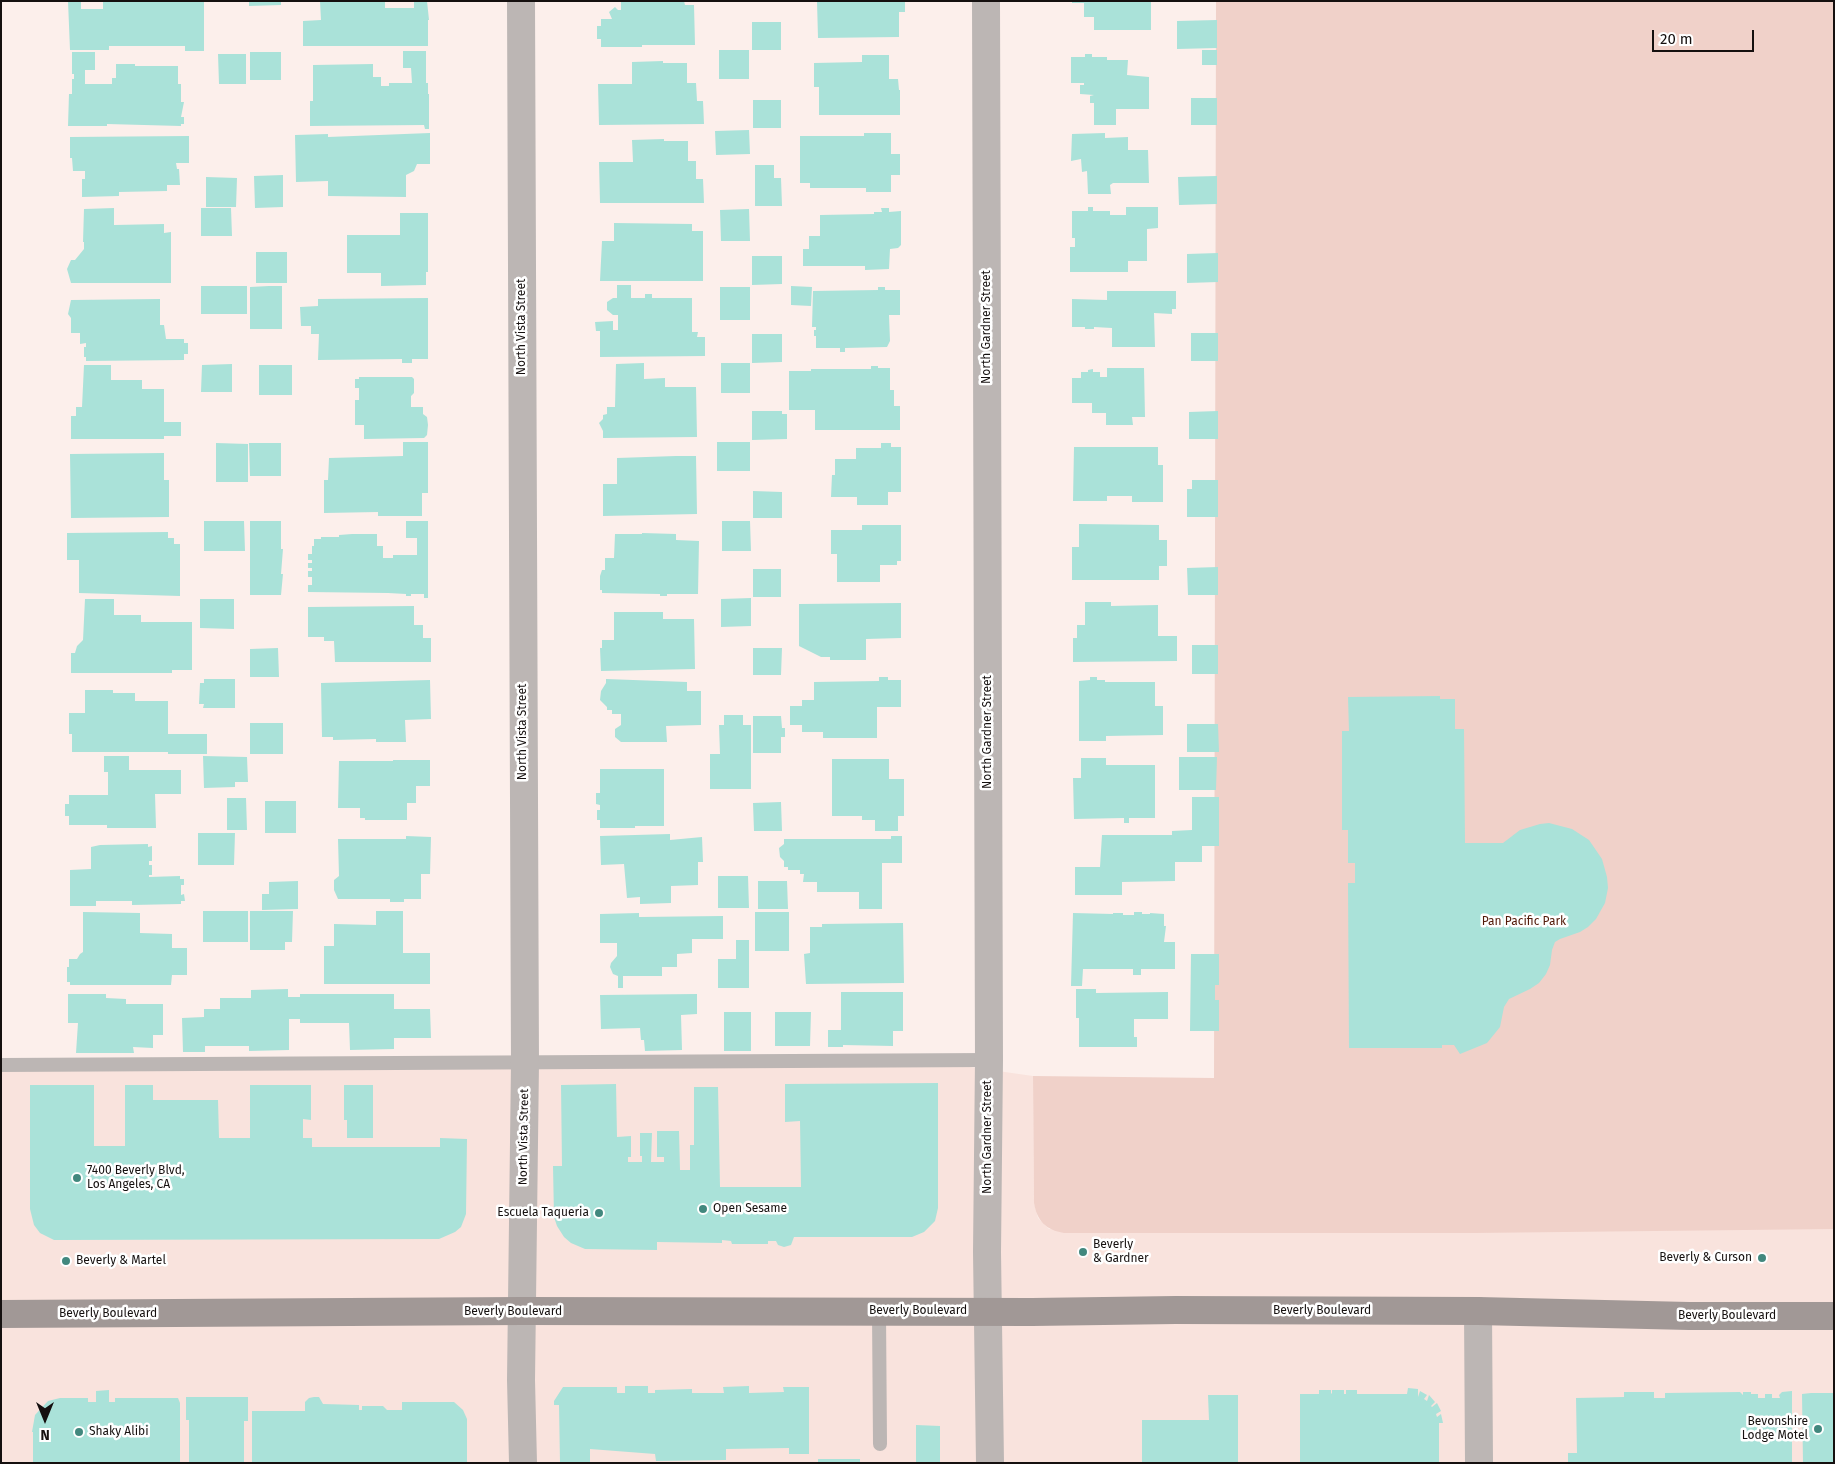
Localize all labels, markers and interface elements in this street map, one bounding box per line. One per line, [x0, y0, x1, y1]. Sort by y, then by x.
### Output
scale bar [1655, 20, 1758, 52]
text: 20 m [1660, 30, 1693, 48]
street label: North Gardner Street [980, 270, 994, 384]
street label: North Vista Street [515, 279, 529, 375]
street label: North Gardner Street [981, 675, 995, 789]
street label: North Vista Street [516, 684, 530, 780]
park label: Pan Pacific Park [1482, 915, 1566, 929]
street label: North Gardner Street [981, 1080, 995, 1194]
street label: North Vista Street [516, 1089, 532, 1185]
place label: 7400 Beverly Blvd, Los Angeles, CA [87, 1164, 185, 1192]
marker: 7400 Beverly Blvd, Los Angeles, CA [71, 1172, 83, 1184]
place label: Open Sesame [713, 1202, 787, 1216]
marker: Open Sesame [697, 1203, 709, 1215]
place label: Escuela Taqueria [497, 1206, 589, 1220]
marker: Escuela Taqueria [593, 1207, 605, 1219]
place label: Beverly & Gardner [1093, 1238, 1149, 1266]
marker: Beverly & Gardner [1077, 1246, 1089, 1258]
place label: Beverly & Curson [1659, 1251, 1752, 1265]
marker: Beverly & Curson [1756, 1252, 1768, 1264]
place label: Beverly & Martel [76, 1254, 166, 1268]
marker: Beverly & Martel [60, 1255, 72, 1267]
street label: Beverly Boulevard [869, 1304, 967, 1318]
street label: Beverly Boulevard [1273, 1304, 1371, 1318]
street label: Beverly Boulevard [464, 1305, 562, 1319]
street label: Beverly Boulevard [59, 1307, 157, 1321]
street label: Beverly Boulevard [1678, 1309, 1776, 1323]
north arrow [20, 1394, 70, 1444]
place label: Bevonshire Lodge Motel [1742, 1415, 1808, 1443]
marker: Bevonshire Lodge Motel [1812, 1423, 1824, 1435]
place label: Shaky Alibi [89, 1425, 149, 1439]
text: N [40, 1426, 50, 1443]
marker: Shaky Alibi [73, 1426, 85, 1438]

